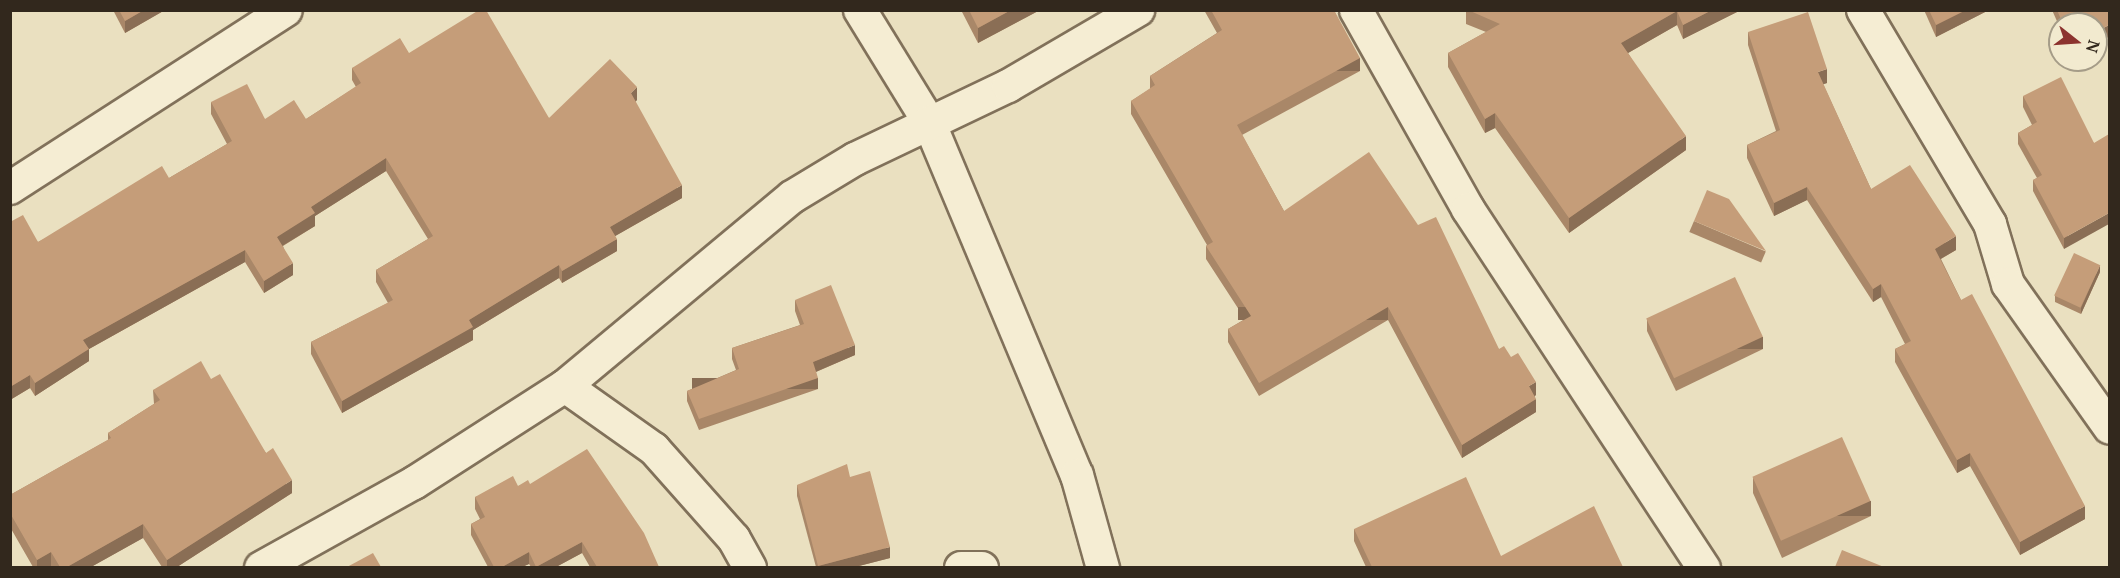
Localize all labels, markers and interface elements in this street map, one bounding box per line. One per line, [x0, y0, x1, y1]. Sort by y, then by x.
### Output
north arrow [2048, 12, 2108, 72]
text: N [2081, 38, 2106, 56]

